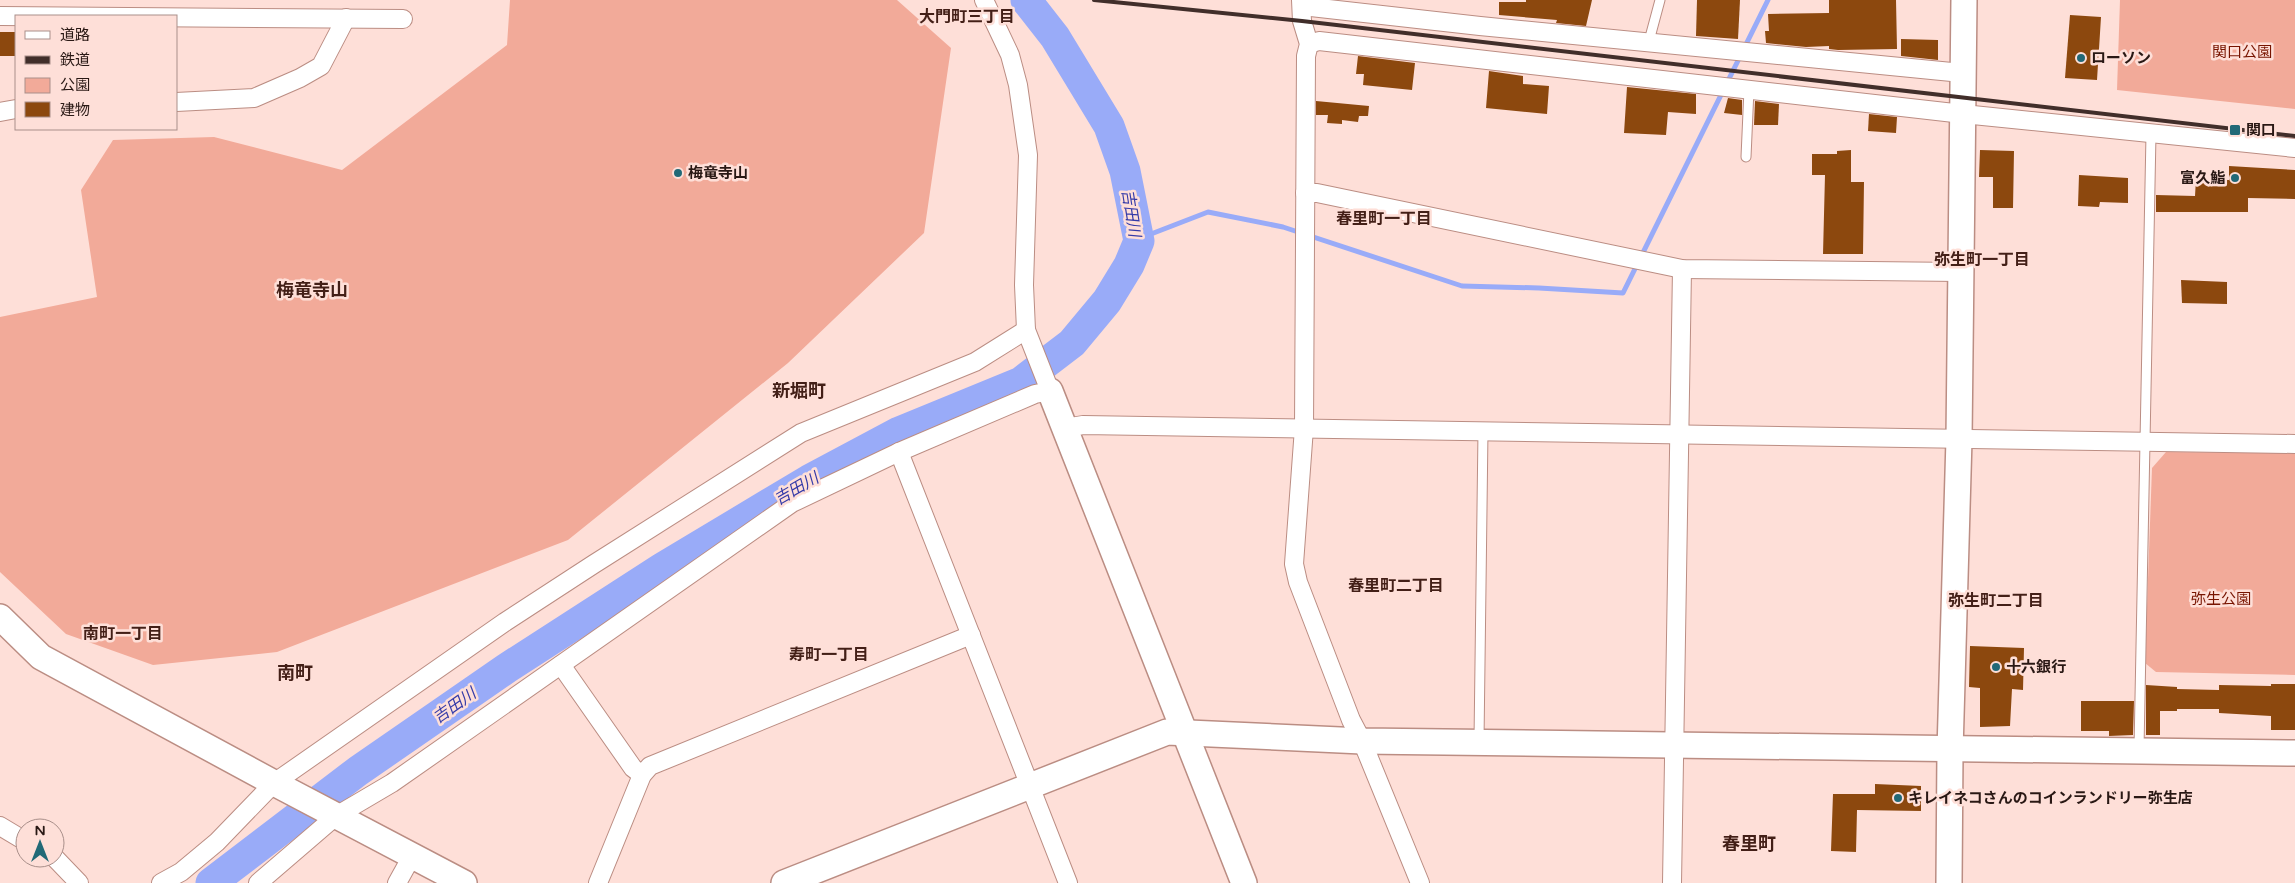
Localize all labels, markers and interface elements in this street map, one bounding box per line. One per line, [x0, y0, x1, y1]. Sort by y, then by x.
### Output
district label: 大門町三丁目 [919, 7, 1015, 27]
legend [15, 15, 178, 130]
text: 道路 [60, 26, 90, 44]
park label: 関口公園 [2212, 43, 2272, 61]
place label: ローソン [2091, 49, 2151, 67]
text: 鉄道 [60, 51, 90, 69]
marker: ローソン [2075, 52, 2087, 64]
text: 公園 [60, 76, 90, 94]
text: 建物 [60, 101, 90, 119]
place label: 関口 [2246, 121, 2276, 139]
marker: 関口 [2228, 123, 2242, 137]
place label: 梅竜寺山 [688, 164, 748, 182]
marker: 梅竜寺山 [672, 167, 684, 179]
place label: 富久鮨 [2180, 169, 2226, 187]
marker: 富久鮨 [2229, 172, 2241, 184]
water label: 吉田川 [1117, 188, 1145, 240]
district label: 春里町一丁目 [1336, 209, 1432, 229]
district label: 弥生町一丁目 [1934, 250, 2030, 270]
district label: 梅竜寺山 [276, 279, 348, 301]
district label: 新堀町 [772, 380, 826, 402]
water label: 吉田川 [771, 467, 824, 510]
district label: 春里町二丁目 [1348, 576, 1444, 596]
park label: 弥生公園 [2191, 590, 2251, 608]
district label: 弥生町二丁目 [1948, 591, 2044, 611]
district label: 南町一丁目 [83, 624, 163, 644]
district label: 寿町一丁目 [789, 645, 869, 665]
place label: 十六銀行 [2006, 658, 2066, 676]
marker: 十六銀行 [1990, 661, 2002, 673]
district label: 南町 [277, 662, 313, 684]
water label: 吉田川 [429, 683, 482, 728]
place label: キレイネコさんのコインランドリー弥生店 [1908, 789, 2193, 807]
marker: キレイネコさんのコインランドリー弥生店 [1892, 792, 1904, 804]
north arrow [15, 818, 65, 868]
text: N [34, 822, 46, 839]
district label: 春里町 [1722, 833, 1776, 855]

